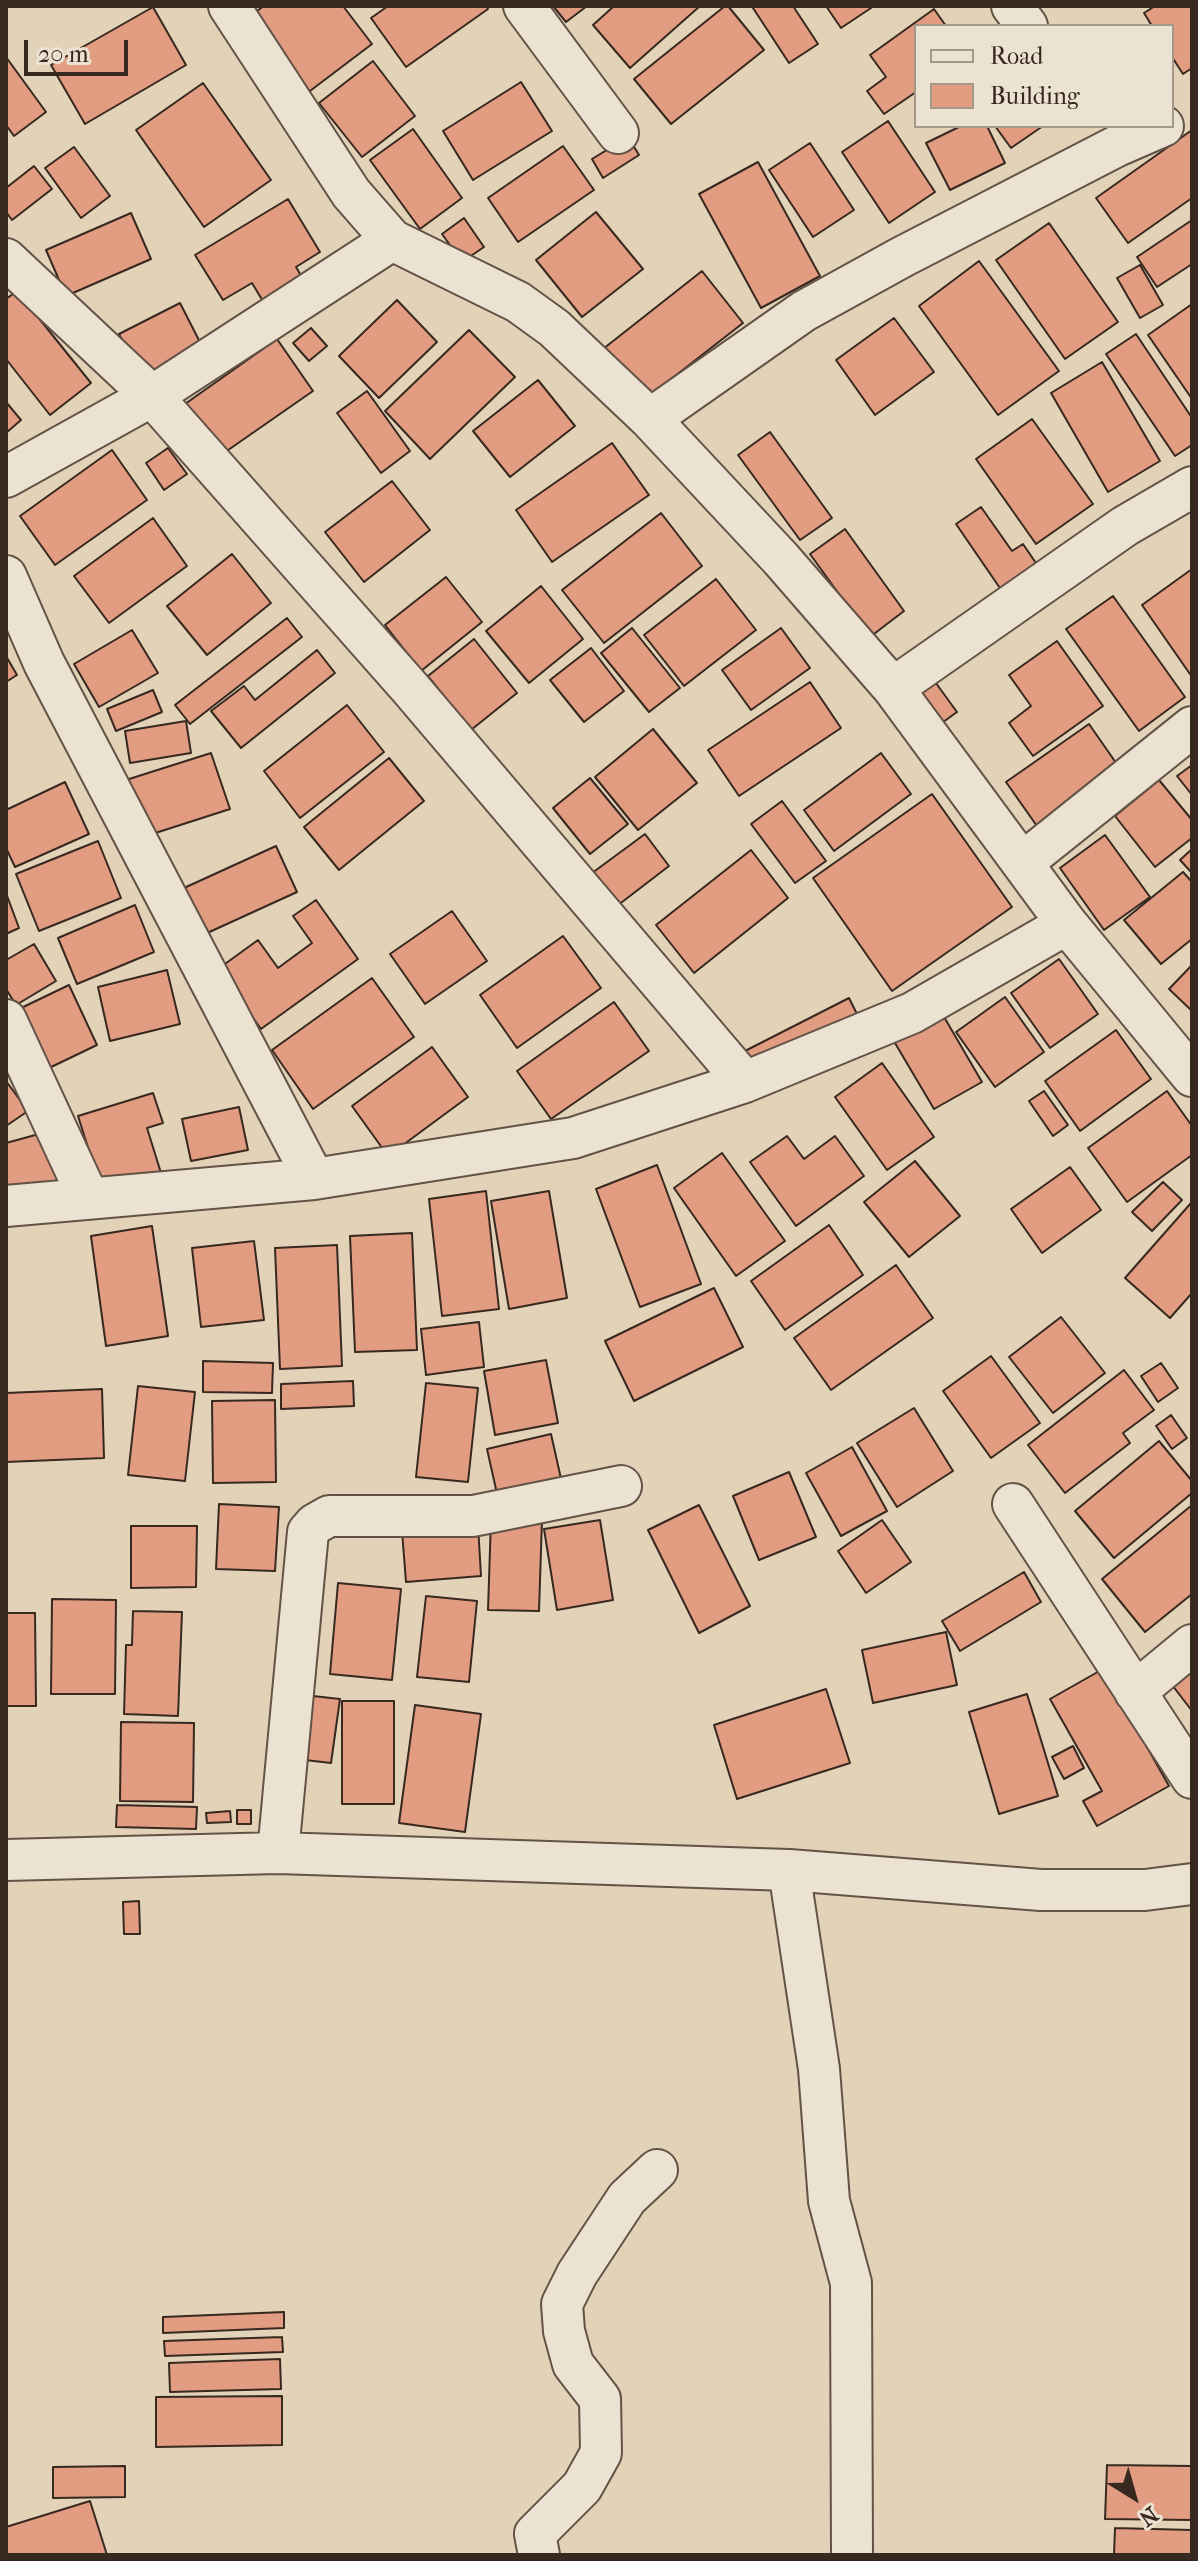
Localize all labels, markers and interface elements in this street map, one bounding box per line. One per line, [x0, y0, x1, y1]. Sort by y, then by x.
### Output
scale bar [28, 24, 132, 74]
legend [914, 24, 1174, 128]
text: 20 m [38, 40, 89, 68]
text: Road [990, 42, 1043, 70]
text: Building [990, 82, 1080, 110]
north arrow [1094, 2457, 1174, 2537]
text: N [1134, 2501, 1163, 2532]

